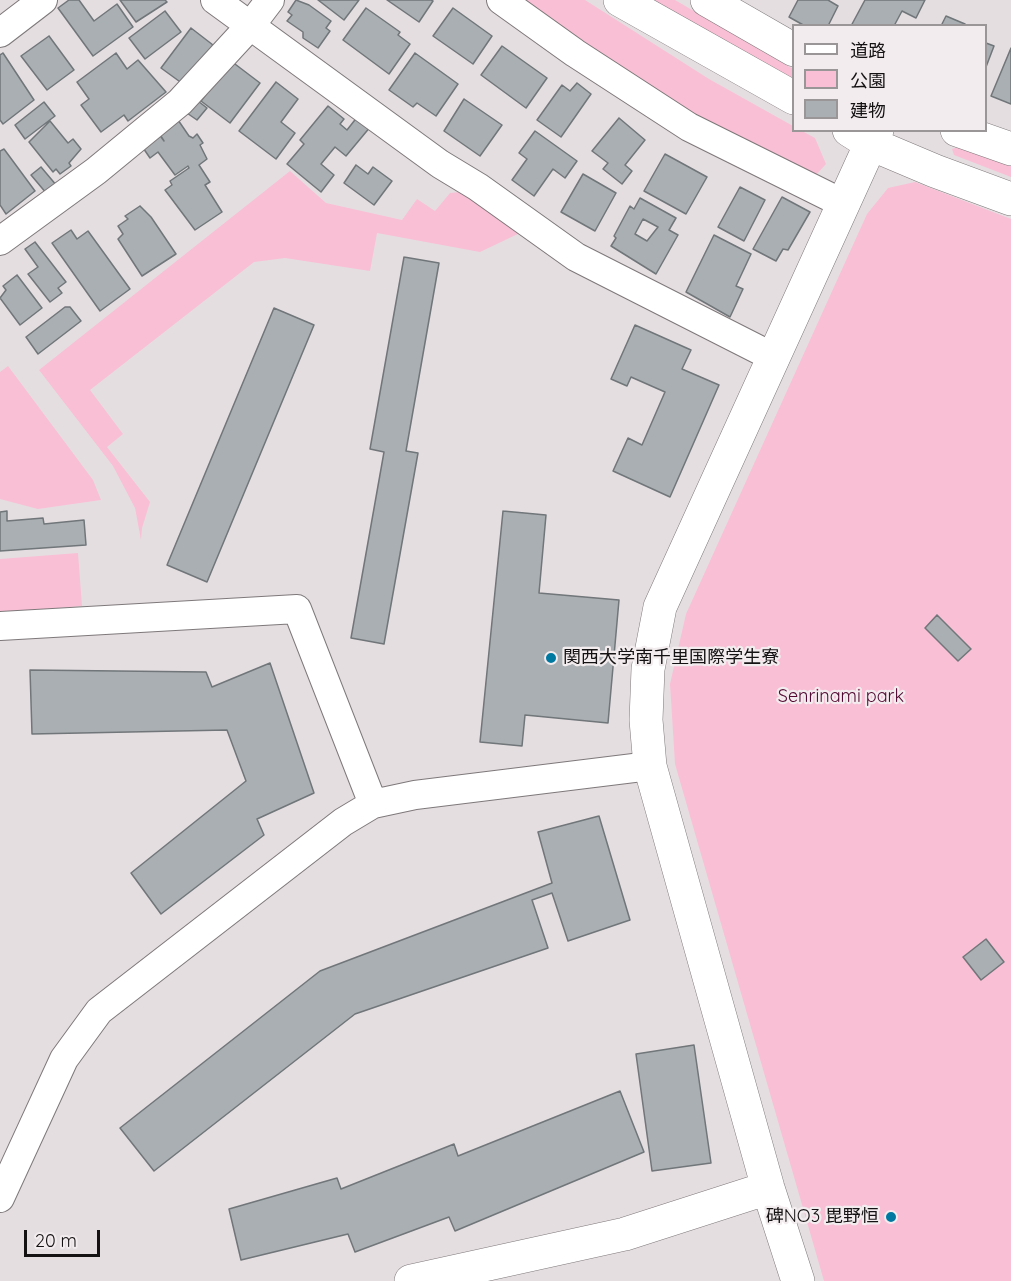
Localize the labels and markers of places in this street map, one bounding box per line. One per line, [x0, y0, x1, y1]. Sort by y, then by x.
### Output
place label: 関西大学南千里国際学生寮 [563, 647, 779, 669]
marker: 関西大学南千里国際学生寮 [544, 651, 558, 665]
place label: 碑NO3 毘野恒 [766, 1206, 879, 1228]
marker: 碑NO3 毘野恒 [884, 1210, 898, 1224]

